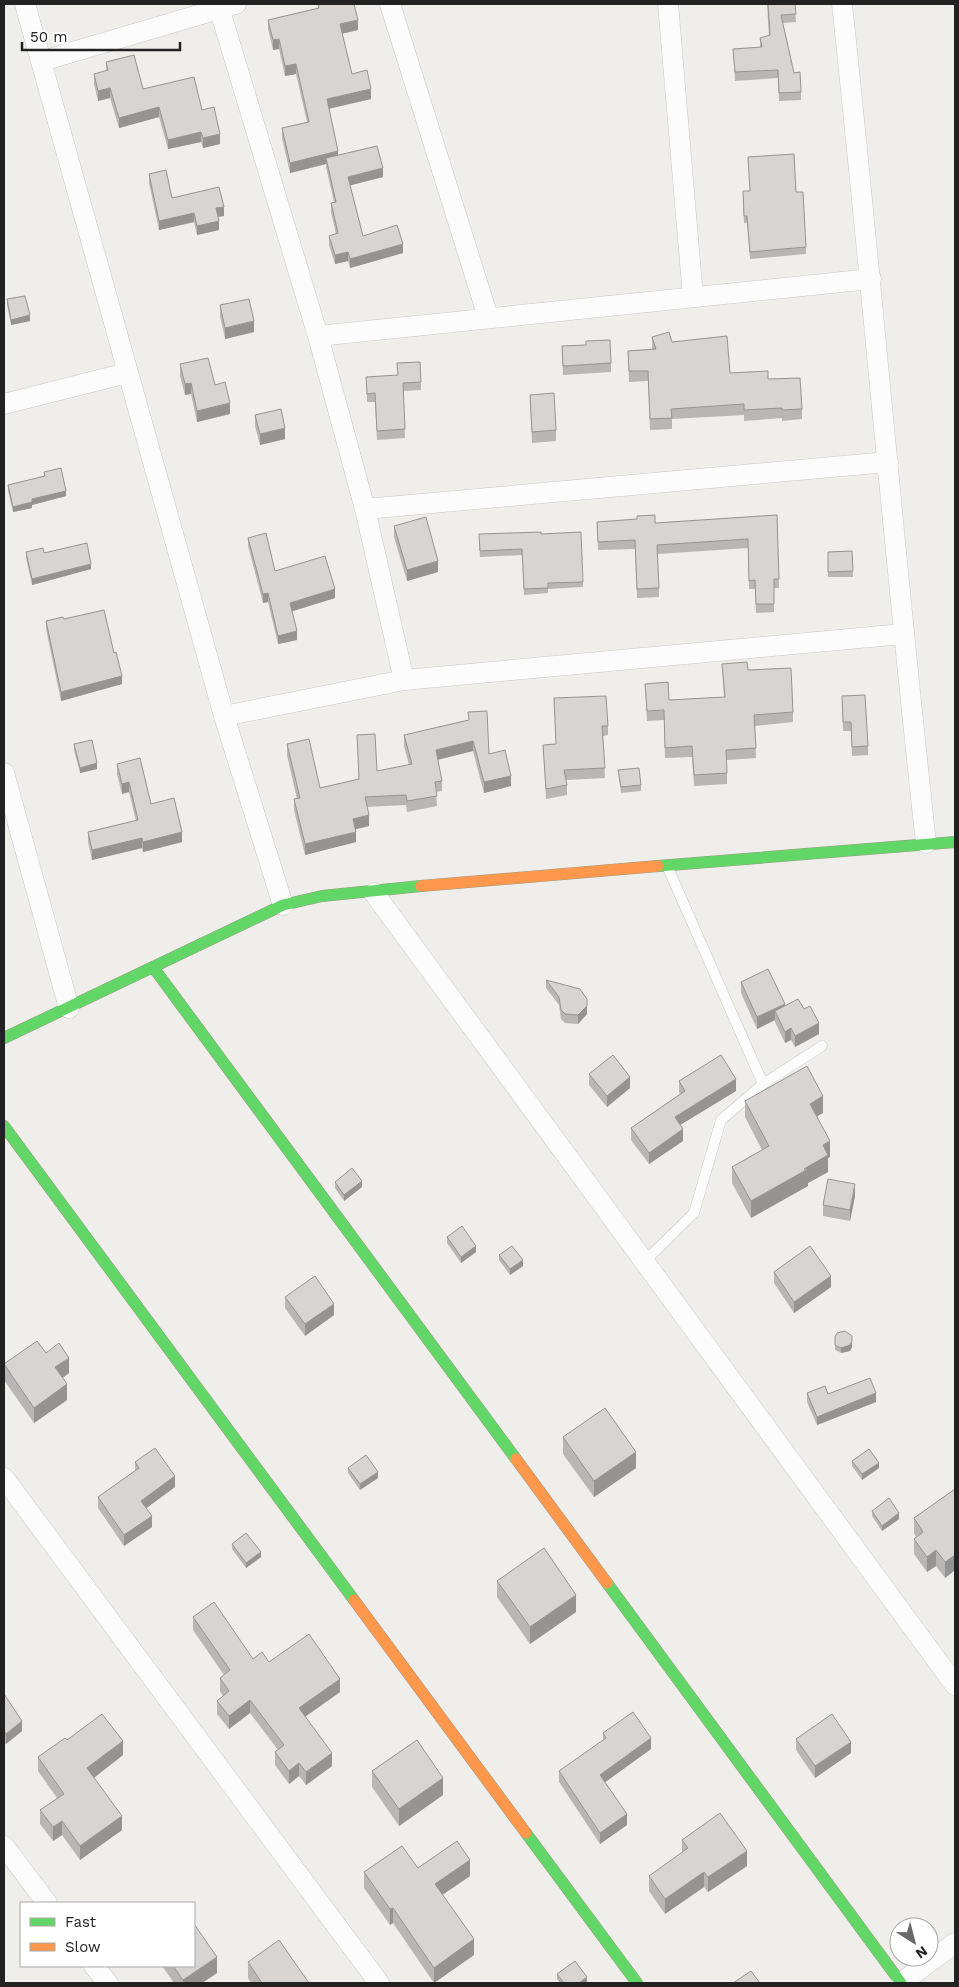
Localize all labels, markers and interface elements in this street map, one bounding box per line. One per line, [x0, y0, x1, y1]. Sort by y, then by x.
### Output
scale bar [22, 20, 180, 52]
text: 50 m [30, 28, 67, 46]
legend [20, 1902, 195, 1967]
text: Fast [65, 1913, 97, 1931]
north arrow [889, 1917, 939, 1967]
text: Slow [65, 1938, 101, 1956]
text: N [913, 1943, 931, 1962]

